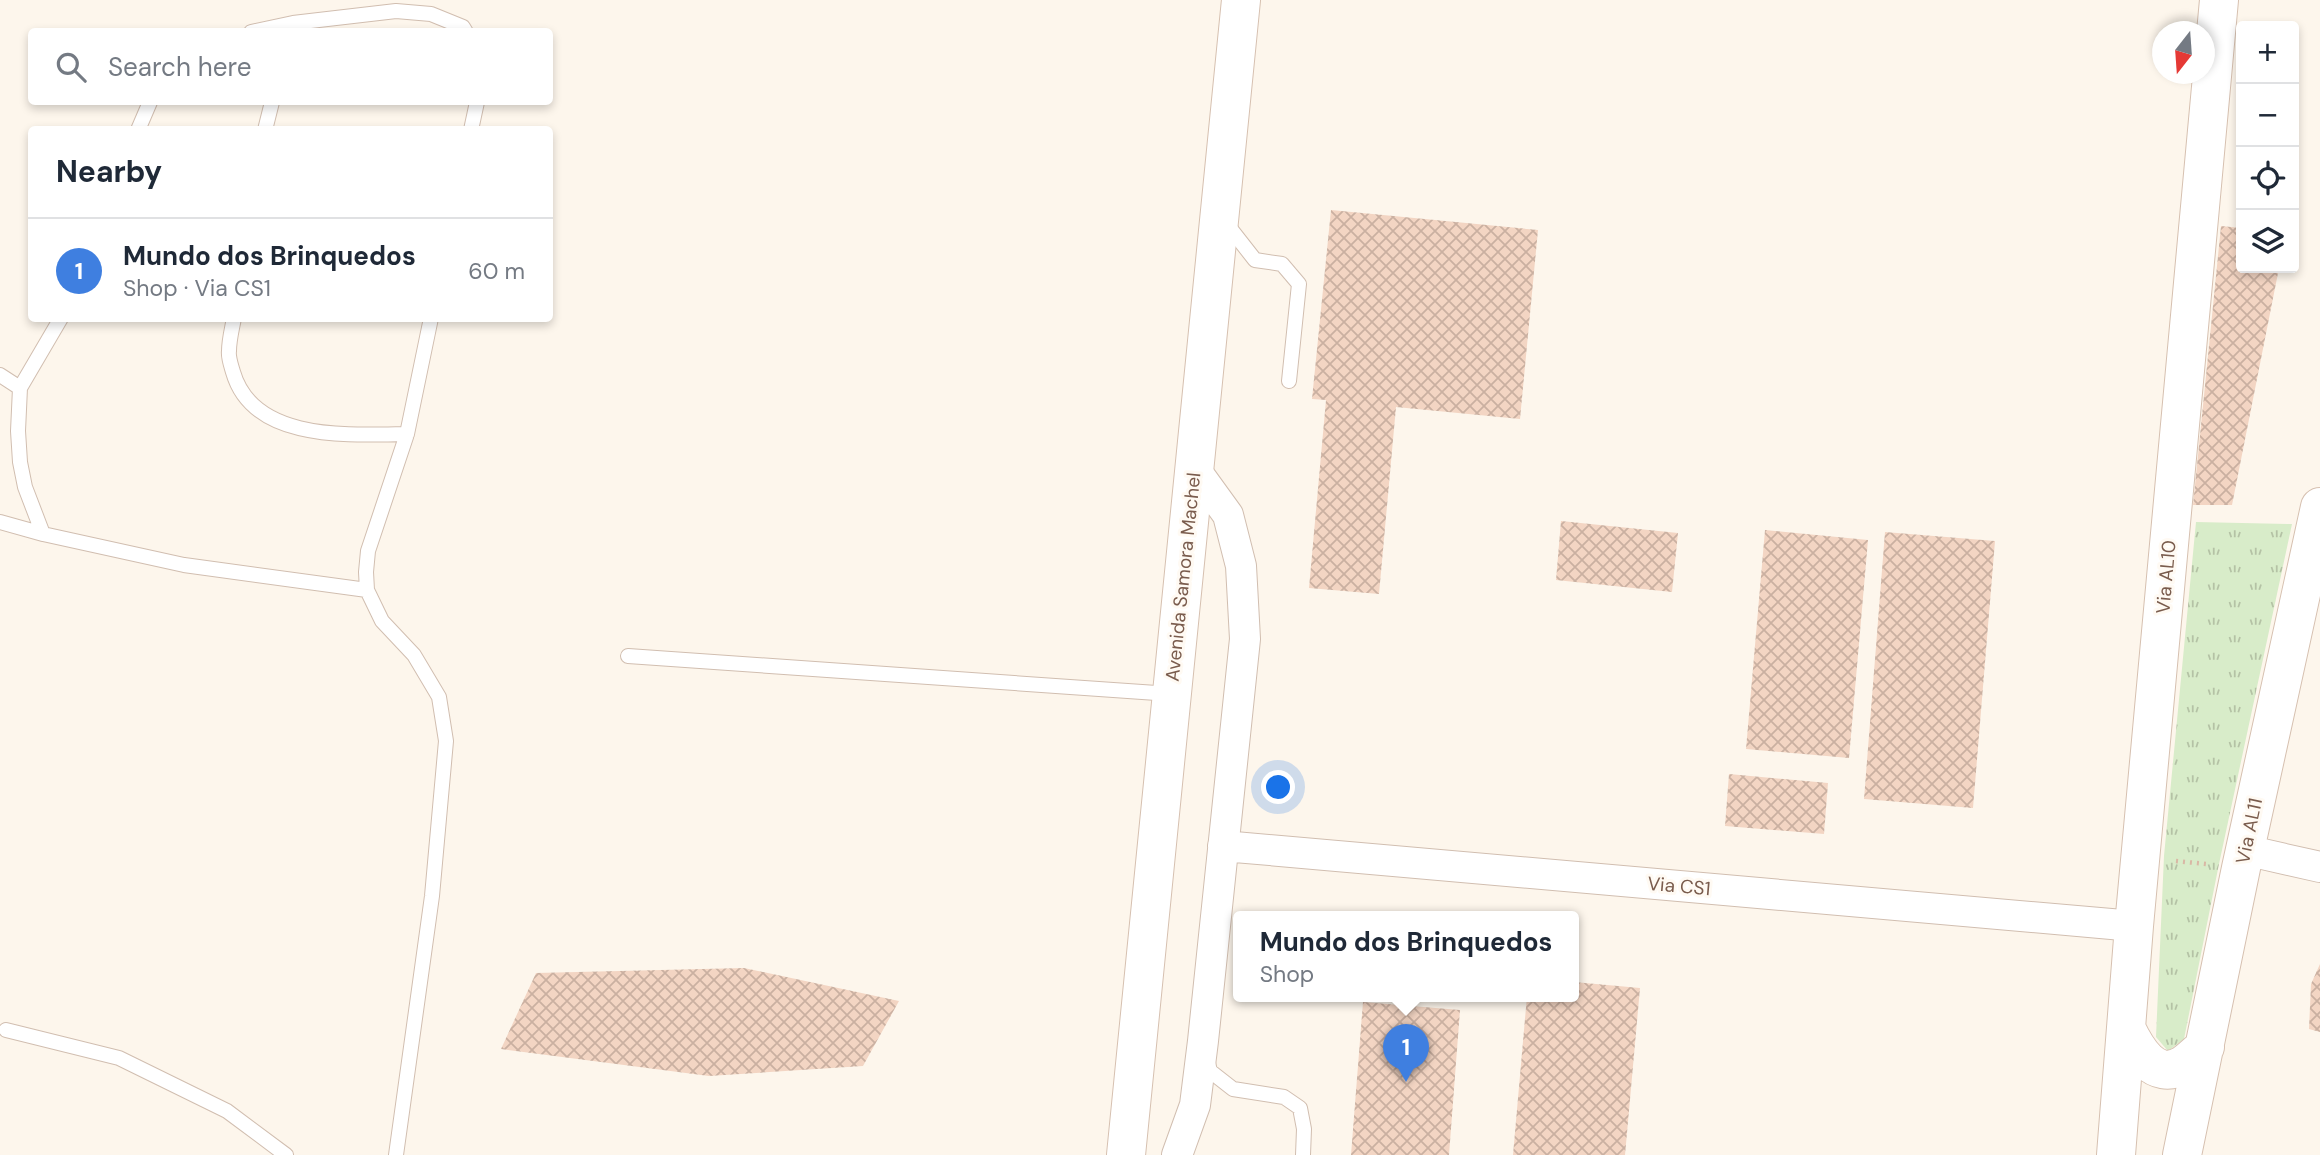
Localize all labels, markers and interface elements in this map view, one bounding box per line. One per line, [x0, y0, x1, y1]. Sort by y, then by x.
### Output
north arrow [2152, 21, 2215, 84]
map controls [2236, 21, 2299, 273]
button: + [2236, 21, 2299, 84]
search box [28, 28, 553, 105]
icon: search [52, 48, 90, 86]
text: Search here [108, 50, 251, 84]
button: − [2236, 84, 2299, 147]
button: locate [2236, 147, 2299, 210]
text: Nearby [56, 152, 162, 191]
button: layers [2236, 210, 2299, 273]
text: Mundo dos Brinquedos [123, 239, 416, 273]
text: 1 [75, 256, 83, 286]
text: 60 m [468, 256, 525, 286]
text: Shop · Via CS1 [123, 273, 271, 303]
street label: Avenida Samora Machel [1160, 471, 1206, 683]
street label: Via AL10 [2150, 539, 2182, 615]
your location [1261, 770, 1295, 804]
street label: Via AL11 [2230, 796, 2268, 866]
street label: Via CS1 [1646, 871, 1712, 901]
popup [1233, 911, 1579, 1002]
text: Mundo dos Brinquedos [1260, 925, 1552, 959]
text: Shop [1260, 959, 1314, 989]
pin: 1 [1383, 1024, 1429, 1082]

